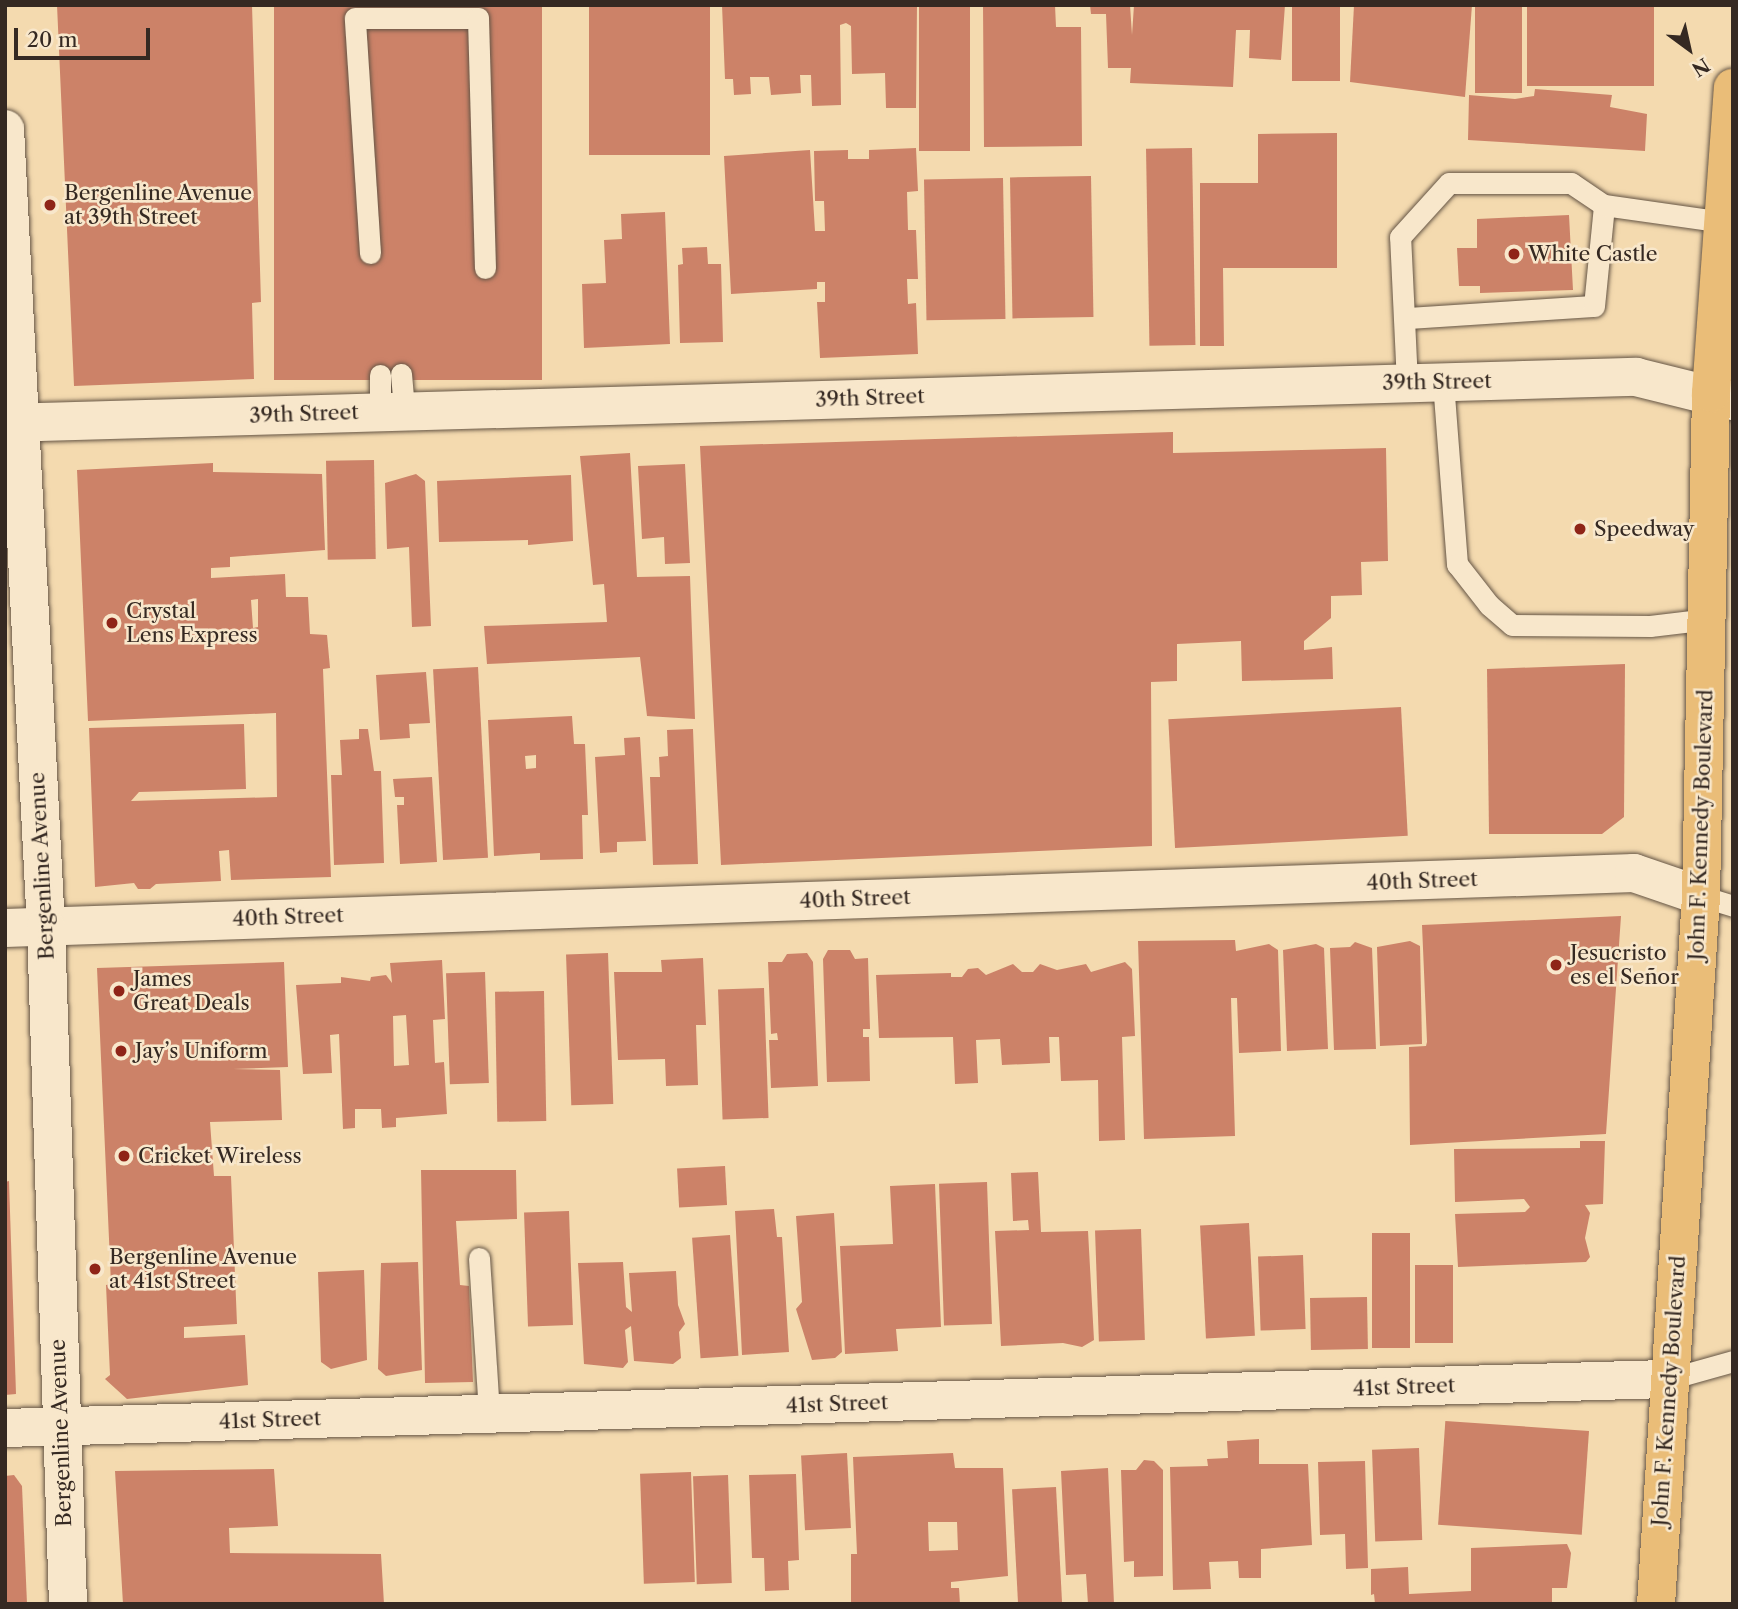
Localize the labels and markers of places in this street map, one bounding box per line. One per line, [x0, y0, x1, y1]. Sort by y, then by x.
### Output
place label: Bergenline Avenue at 39th Street [64, 180, 253, 230]
marker: Bergenline Avenue at 39th Street [42, 197, 58, 213]
place label: White Castle [1528, 241, 1658, 267]
marker: White Castle [1506, 246, 1522, 262]
place label: Speedway [1594, 516, 1695, 542]
marker: Speedway [1572, 521, 1588, 537]
place label: Crystal Lens Express [126, 598, 258, 648]
marker: Crystal Lens Express [104, 615, 120, 631]
place label: Jesucristo es el Señor [1570, 940, 1679, 990]
marker: Jesucristo es el Señor [1548, 957, 1564, 973]
place label: James Great Deals [133, 966, 250, 1016]
marker: James Great Deals [111, 983, 127, 999]
place label: Jay’s Uniform [135, 1038, 268, 1064]
marker: Jay’s Uniform [113, 1043, 129, 1059]
place label: Cricket Wireless [138, 1143, 303, 1169]
marker: Cricket Wireless [116, 1148, 132, 1164]
place label: Bergenline Avenue at 41st Street [109, 1244, 298, 1294]
marker: Bergenline Avenue at 41st Street [87, 1261, 103, 1277]

